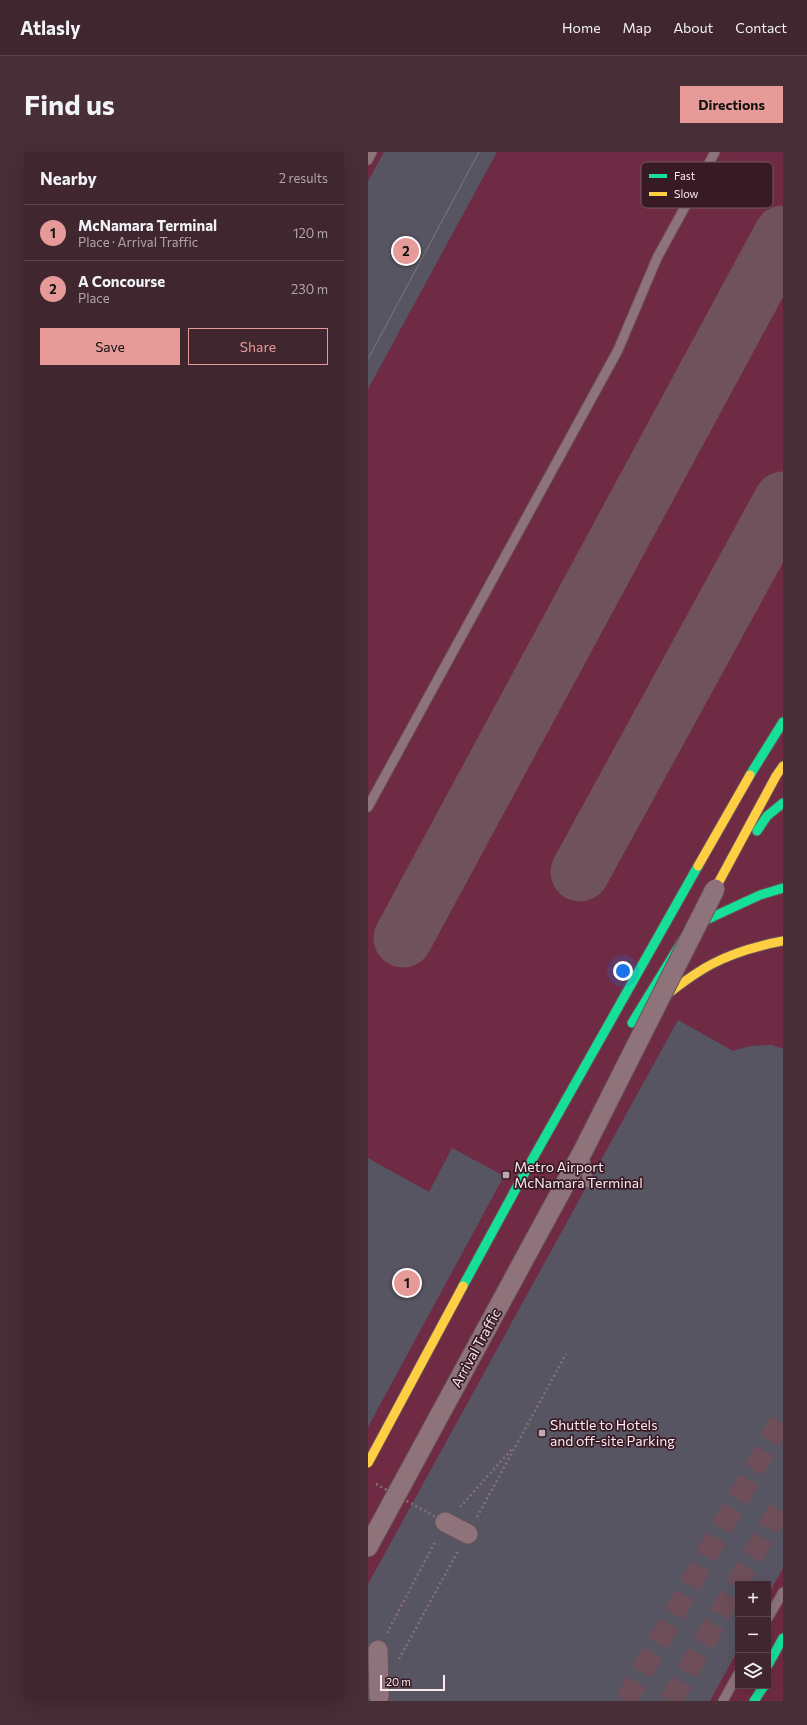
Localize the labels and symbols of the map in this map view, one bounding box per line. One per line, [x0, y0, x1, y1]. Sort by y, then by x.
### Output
legend [641, 162, 773, 208]
text: Fast [674, 169, 696, 182]
text: Slow [674, 187, 699, 200]
pin: 2 [393, 236, 419, 266]
your location [613, 961, 633, 981]
place label: Metro Airport McNamara Terminal [514, 1158, 643, 1191]
marker: Metro Airport McNamara Terminal [501, 1170, 511, 1180]
pin: 1 [394, 1268, 420, 1298]
street label: Arrival Traffic [447, 1306, 504, 1390]
place label: Shuttle to Hotels and off-site Parking [550, 1416, 675, 1449]
marker: Shuttle to Hotels and off-site Parking [537, 1428, 547, 1438]
scale bar [380, 1673, 445, 1692]

